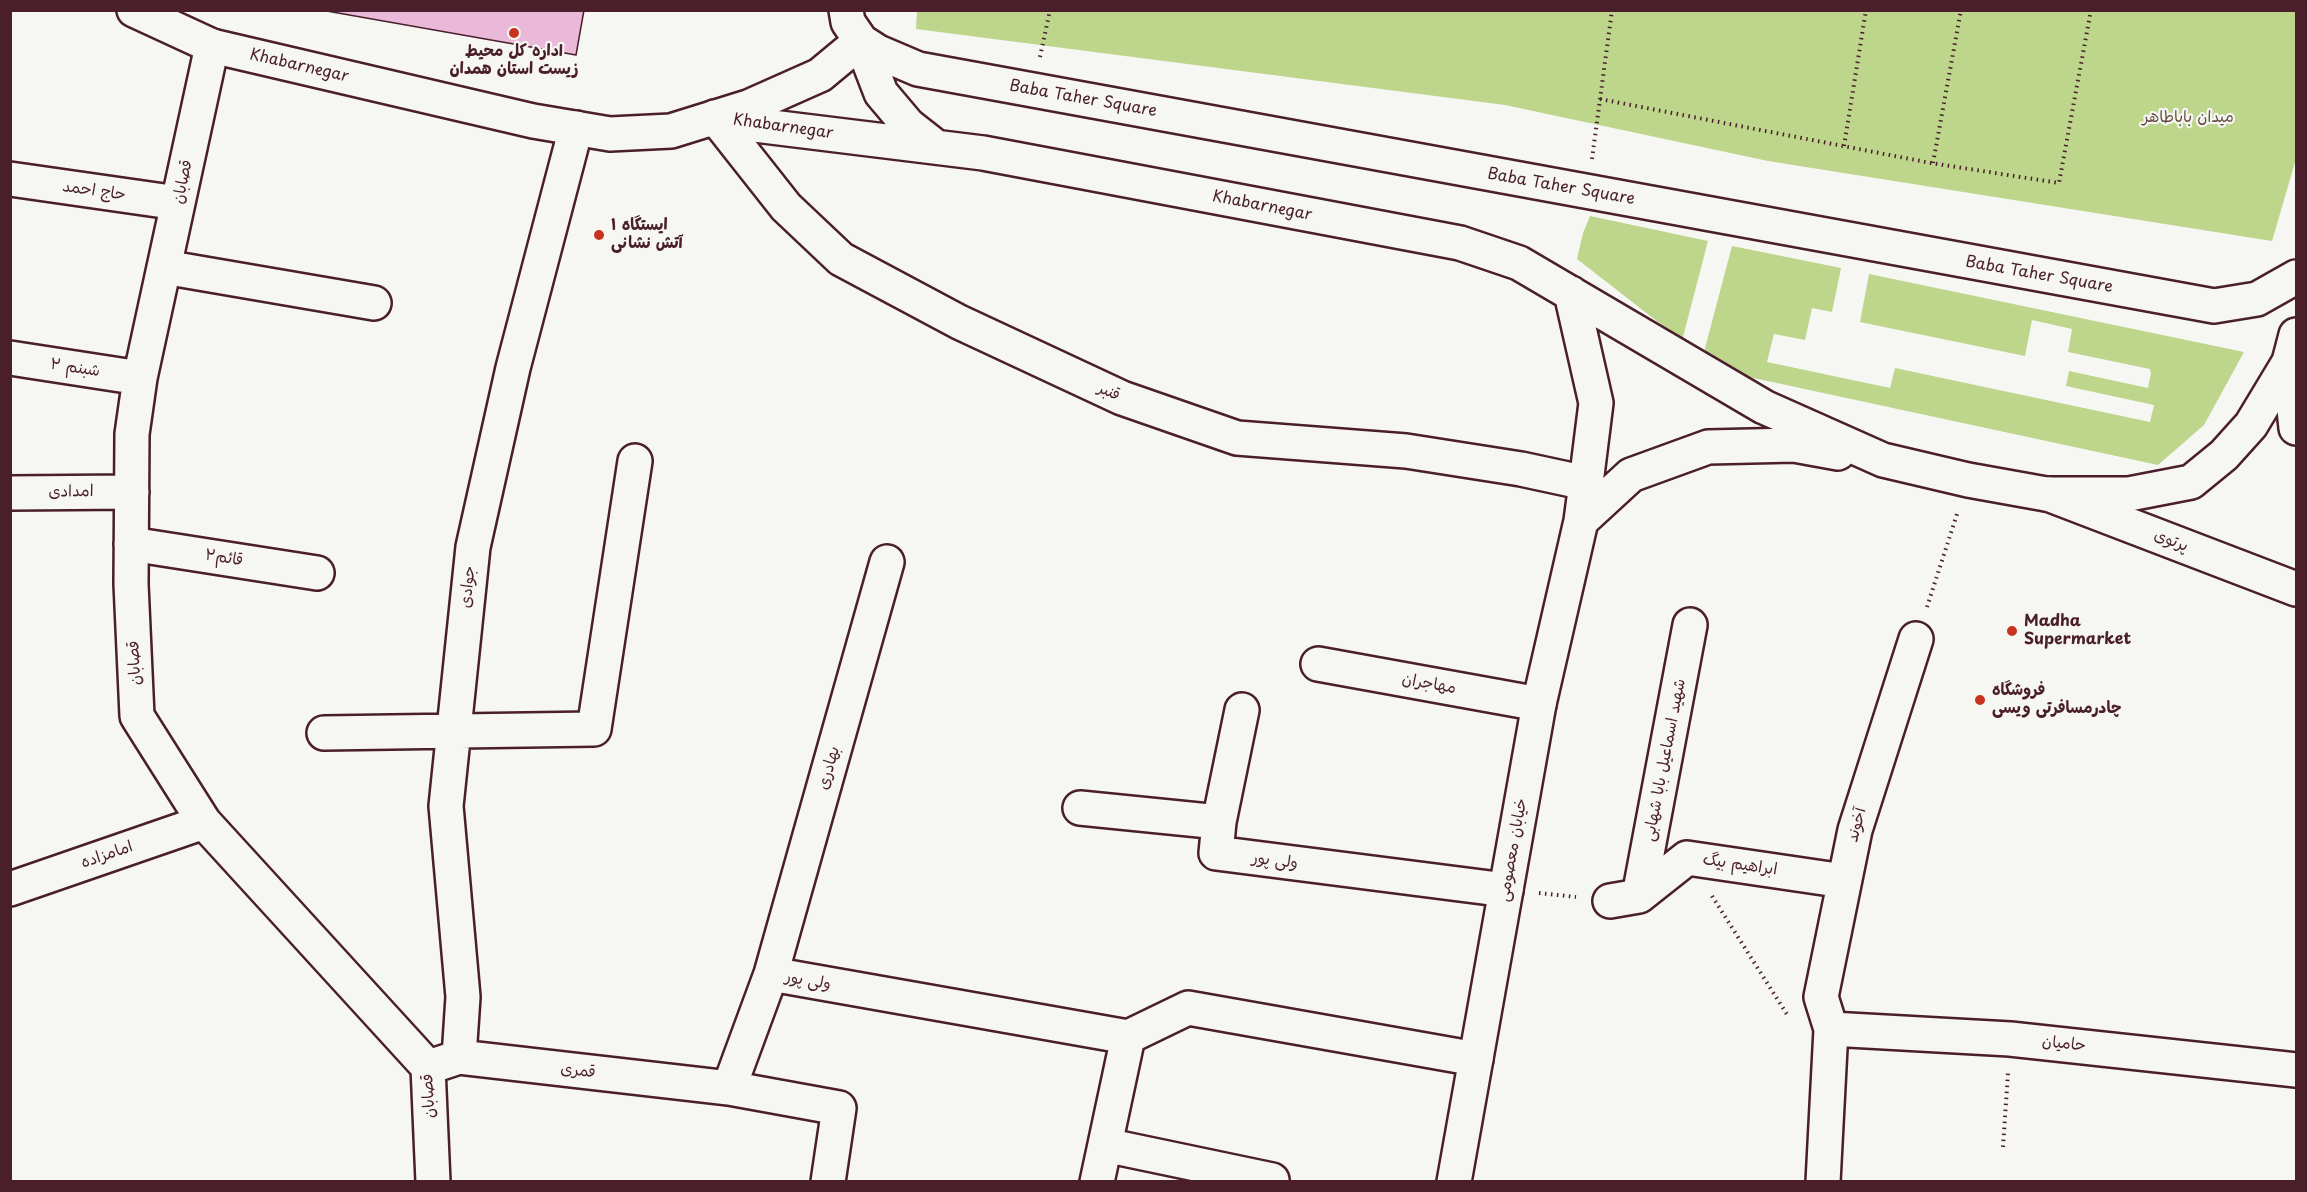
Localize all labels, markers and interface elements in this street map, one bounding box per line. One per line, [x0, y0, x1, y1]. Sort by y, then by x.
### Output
marker: اداره کل محیط زیست استان همدان [507, 26, 521, 40]
place label: اداره کل محیط زیست استان همدان [449, 42, 579, 80]
street label: Khabarnegar [248, 45, 350, 87]
street label: Baba Taher Square [1008, 77, 1158, 121]
park label: میدان باباطاهر [2142, 108, 2234, 128]
street label: Khabarnegar [732, 110, 834, 144]
street label: قصابان [169, 158, 197, 206]
street label: Baba Taher Square [1486, 165, 1636, 209]
street label: حاج احمد [61, 177, 127, 205]
street label: Khabarnegar [1211, 187, 1313, 225]
place label: ایستگاه ۱ آتش نشانی [611, 216, 683, 254]
marker: ایستگاه ۱ آتش نشانی [592, 228, 606, 242]
street label: Baba Taher Square [1964, 253, 2114, 297]
street label: شبنم ۲ [49, 355, 101, 381]
street label: قنبر [1095, 379, 1123, 405]
street label: امدادی [48, 482, 94, 502]
street label: پرتوی [2151, 526, 2191, 556]
street label: قائم۲ [203, 545, 245, 571]
street label: جوادی [456, 565, 480, 609]
place label: Madha Supermarket [2024, 612, 2131, 650]
marker: Madha Supermarket [2005, 624, 2019, 638]
street label: قصابان [124, 640, 146, 686]
street label: مهاجران [1400, 670, 1458, 698]
street label: شهید اسماعیل بابا شهابی [1640, 677, 1690, 843]
place label: فروشگاه چادرمسافرتی ویسی [1992, 681, 2121, 719]
marker: فروشگاه چادرمسافرتی ویسی [1973, 693, 1987, 707]
street label: بهادری [814, 744, 844, 792]
street label: خیابان معصومی [1494, 797, 1532, 903]
street label: آخوند [1843, 806, 1871, 844]
street label: امامزاده [79, 837, 135, 873]
street label: ولی پور [1251, 849, 1299, 873]
street label: ابراهیم بیگ [1701, 850, 1779, 880]
street label: ولی پور [784, 968, 832, 994]
street label: حامیان [2041, 1032, 2087, 1056]
street label: قمری [559, 1060, 597, 1082]
street label: قصابان [418, 1073, 440, 1119]

